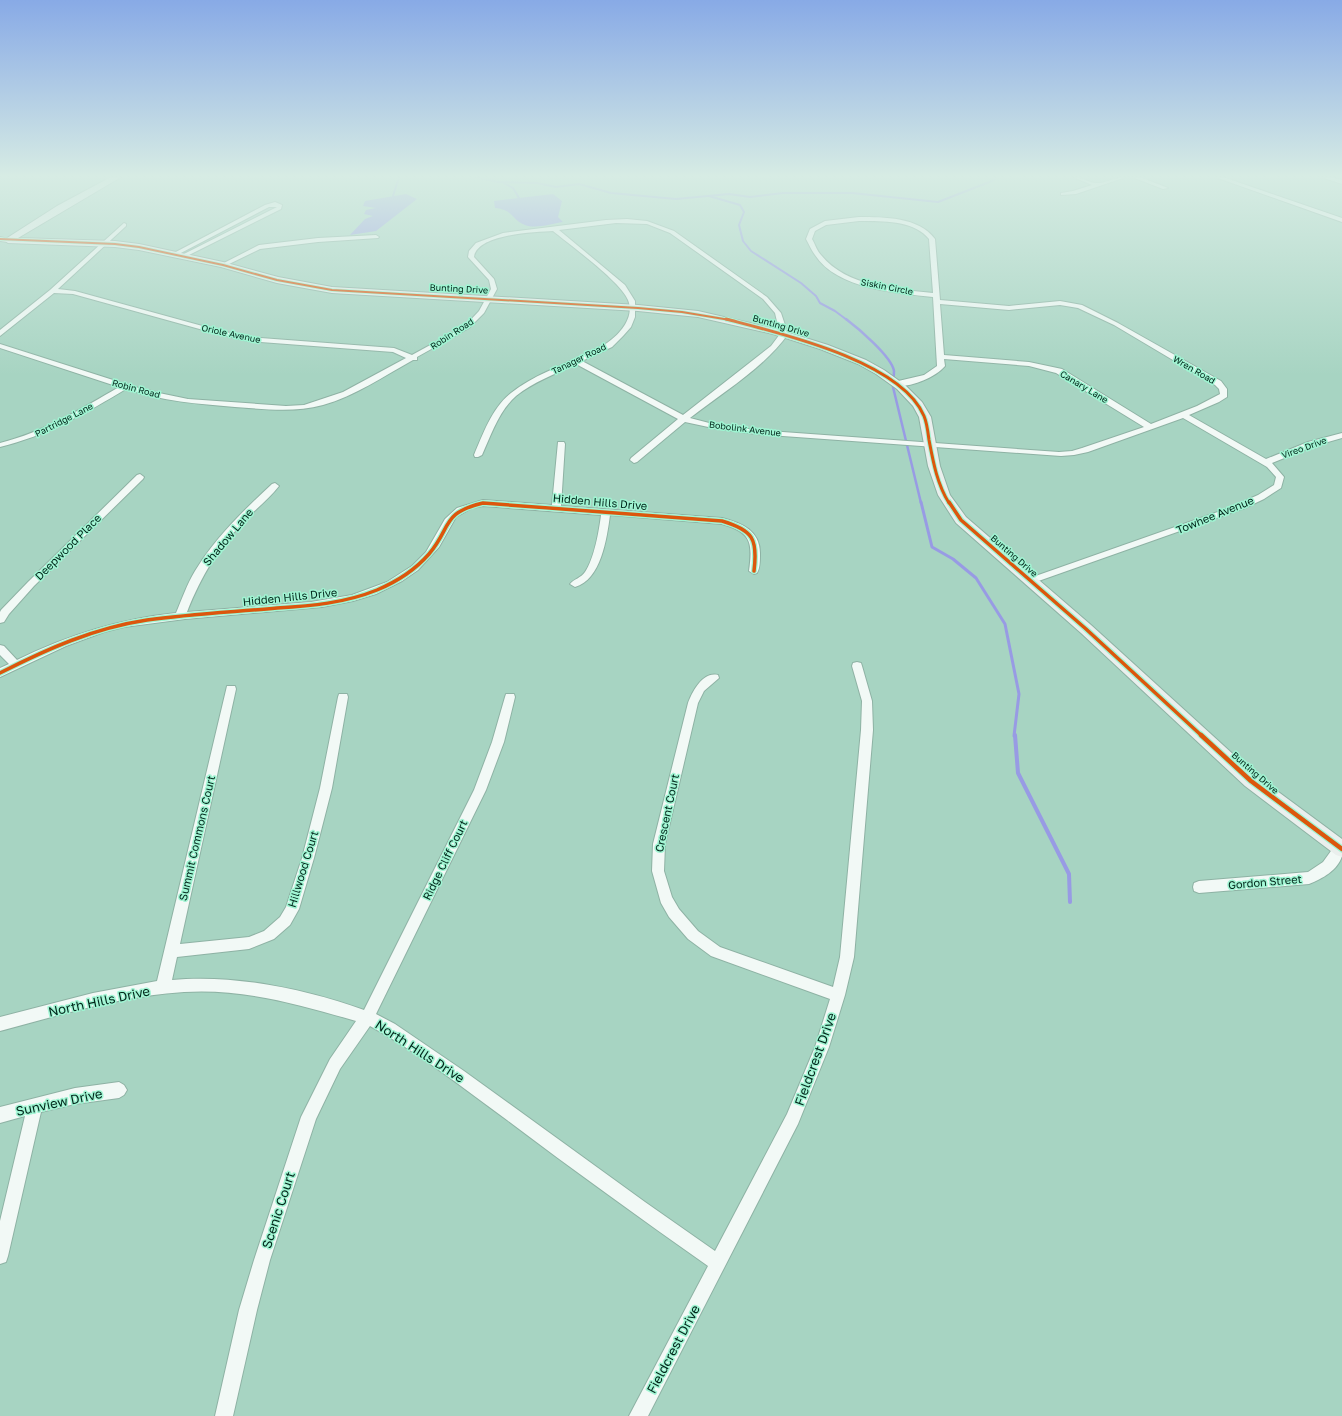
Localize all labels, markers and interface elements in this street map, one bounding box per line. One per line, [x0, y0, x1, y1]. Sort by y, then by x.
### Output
street label: Siskin Circle [860, 276, 914, 297]
street label: Bunting Drive [429, 281, 489, 296]
street label: Bunting Drive [751, 312, 811, 339]
street label: Robin Road [428, 316, 475, 352]
street label: Oriole Avenue [201, 322, 262, 345]
street label: Tanager Road [550, 341, 608, 376]
street label: Wren Road [1171, 353, 1217, 386]
street label: Canary Lane [1058, 368, 1110, 405]
street label: Robin Road [111, 377, 161, 400]
street label: Partridge Lane [33, 400, 95, 439]
street label: Bobolink Avenue [709, 419, 782, 438]
street label: Vireo Drive [1280, 434, 1328, 461]
street label: Hidden Hills Drive [552, 491, 648, 512]
street label: Towhee Avenue [1174, 493, 1255, 536]
street label: Shadow Lane [200, 505, 255, 568]
street label: Deepwood Place [32, 511, 103, 582]
street label: Bunting Drive [989, 532, 1040, 579]
street label: Hidden Hills Drive [242, 585, 338, 608]
street label: Bunting Drive [1230, 749, 1281, 796]
street label: Crescent Court [652, 773, 681, 853]
street label: Summit Commons Court [176, 774, 217, 902]
street label: Ridge Cliff Court [420, 818, 470, 902]
street label: Hillwood Court [285, 829, 320, 909]
street label: Gordon Street [1228, 872, 1302, 891]
street label: North Hills Drive [47, 982, 151, 1020]
street label: Fieldcrest Drive [791, 1010, 839, 1108]
street label: North Hills Drive [372, 1016, 468, 1086]
street label: Sunview Drive [14, 1085, 104, 1119]
street label: Scenic Court [258, 1170, 298, 1250]
street label: Fieldcrest Drive [643, 1302, 703, 1396]

